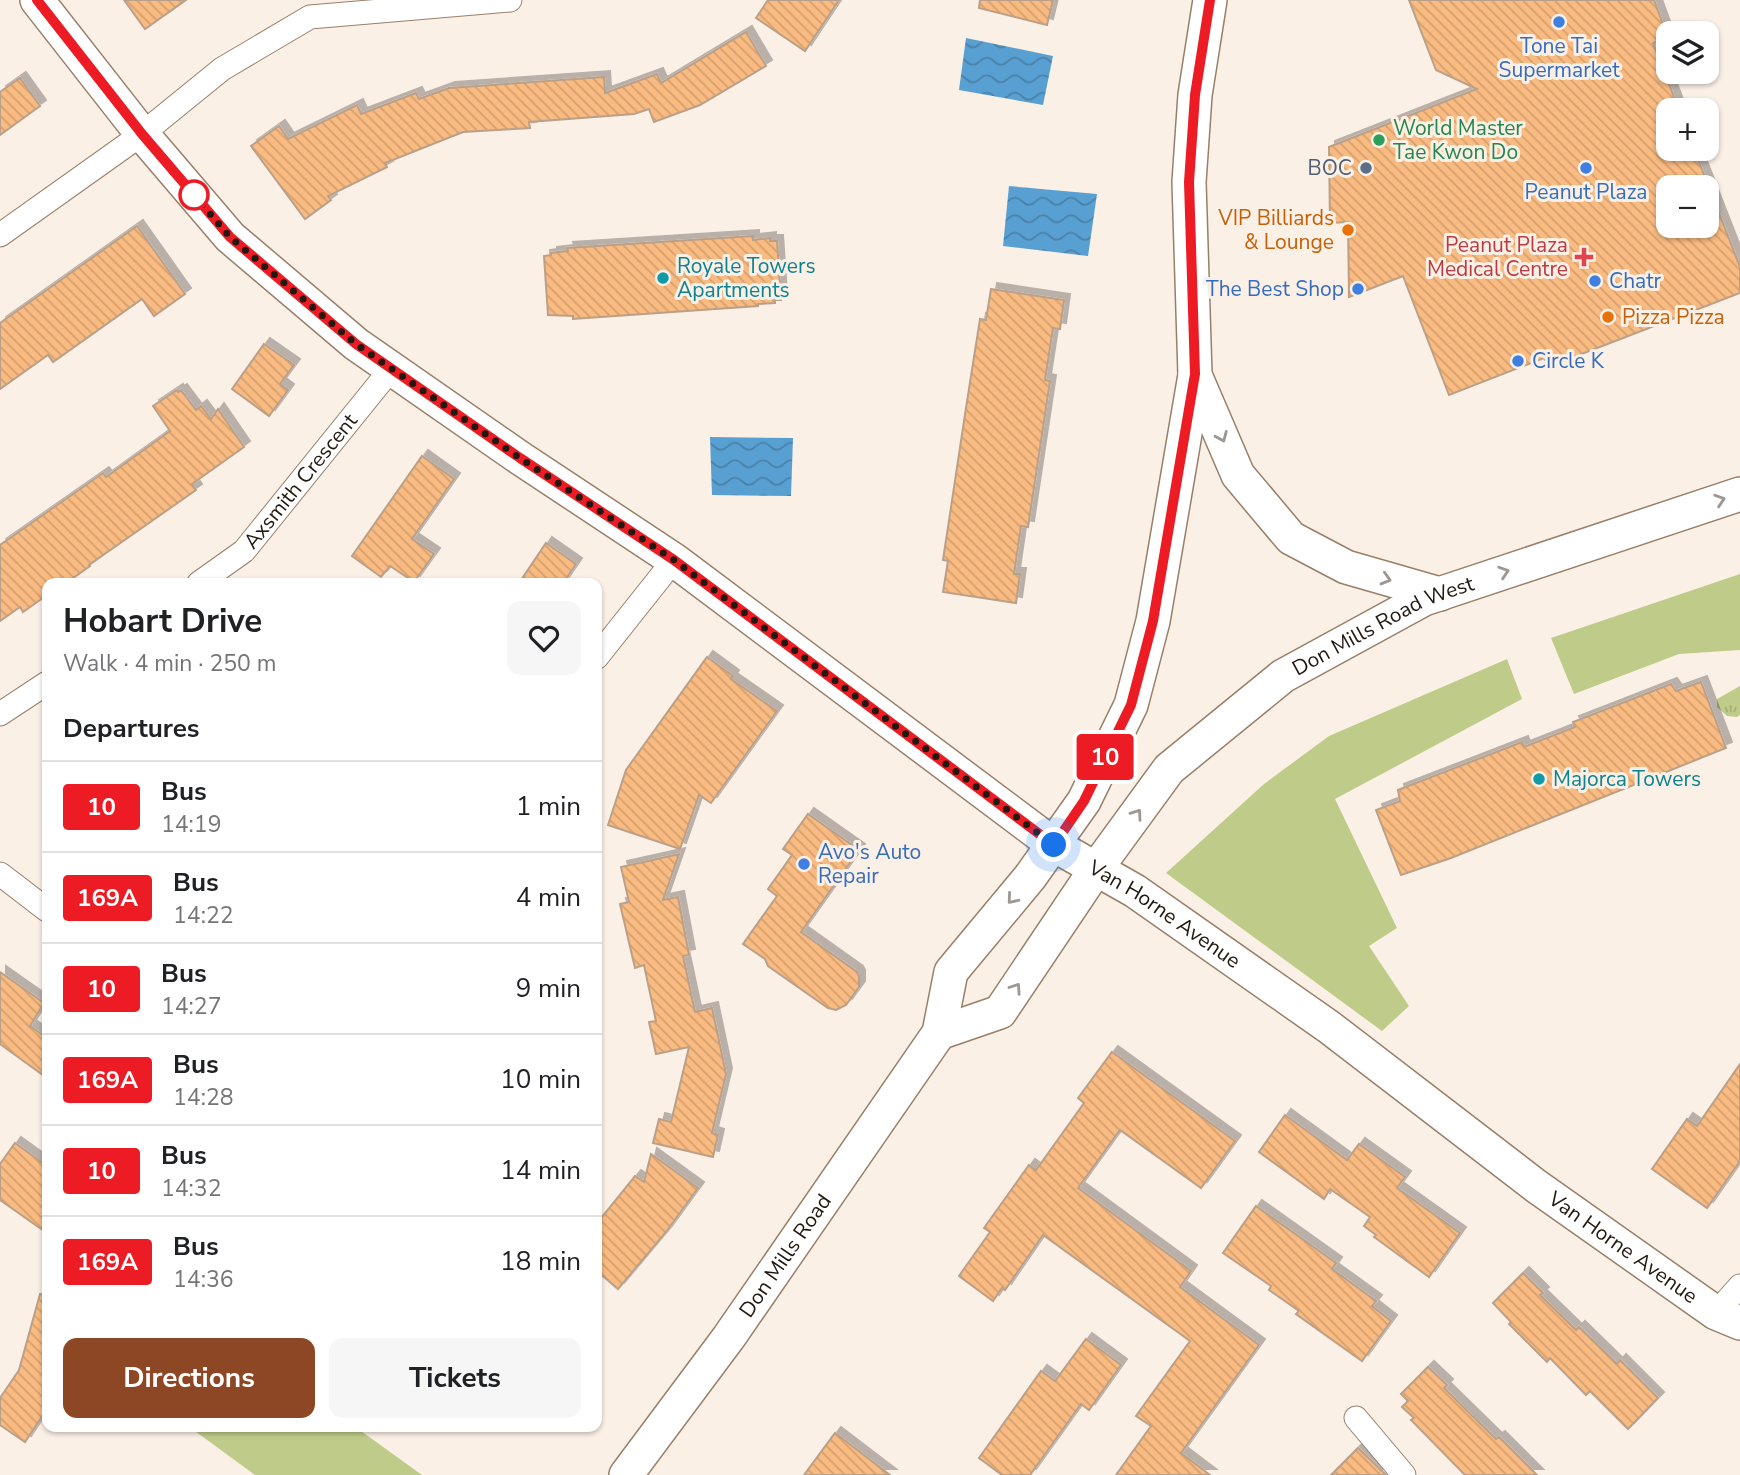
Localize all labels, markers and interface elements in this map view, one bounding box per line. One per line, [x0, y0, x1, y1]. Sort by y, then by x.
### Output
marker: Tone Tai Supermarket [1551, 14, 1567, 30]
map controls [1656, 21, 1719, 238]
button: layers [1656, 21, 1719, 84]
place label: Tone Tai Supermarket [1498, 32, 1620, 84]
button: + [1656, 98, 1719, 161]
place label: World Master Tae Kwon Do [1393, 114, 1523, 166]
marker: World Master Tae Kwon Do [1371, 132, 1387, 148]
place label: BOC [1308, 154, 1352, 182]
marker: BOC [1358, 160, 1374, 176]
marker: Peanut Plaza [1578, 160, 1594, 176]
button: − [1656, 175, 1719, 238]
place label: Peanut Plaza [1525, 178, 1647, 206]
unlabelled marker [179, 180, 209, 210]
place label: VIP Billiards & Lounge [1217, 204, 1334, 256]
marker: VIP Billiards & Lounge [1340, 222, 1356, 238]
place label: Peanut Plaza Medical Centre [1427, 231, 1568, 283]
marker: Peanut Plaza Medical Centre [1574, 247, 1594, 267]
place label: Royale Towers Apartments [677, 252, 815, 304]
place label: Chatr [1609, 267, 1662, 295]
marker: Royale Towers Apartments [655, 270, 671, 286]
marker: Chatr [1587, 273, 1603, 289]
place label: The Best Shop [1206, 275, 1344, 303]
marker: The Best Shop [1350, 281, 1366, 297]
place label: Pizza Pizza [1622, 303, 1725, 331]
marker: Pizza Pizza [1600, 309, 1616, 325]
place label: Circle K [1532, 347, 1605, 375]
marker: Circle K [1510, 353, 1526, 369]
street label: Axsmith Crescent [237, 407, 364, 555]
one-way arrow [1214, 430, 1228, 443]
one-way arrow [1714, 494, 1726, 509]
one-way arrow [1498, 566, 1510, 580]
street label: Don Mills Road West [1287, 569, 1478, 682]
one-way arrow [1380, 570, 1392, 585]
text: Hobart Drive [63, 599, 262, 644]
button: heart [507, 601, 581, 675]
text: Walk · 4 min · 250 m [63, 648, 276, 679]
text: Departures [63, 711, 199, 746]
line badge: 10 [1074, 734, 1136, 780]
text: 10 [1091, 741, 1119, 773]
place label: Majorca Towers [1553, 765, 1701, 793]
marker: Majorca Towers [1531, 771, 1547, 787]
text: Bus [161, 774, 207, 809]
text: 1 min [516, 789, 581, 824]
text: 10 [87, 791, 116, 823]
text: 14:19 [161, 809, 221, 840]
one-way arrow [1129, 809, 1141, 822]
your location [1036, 827, 1071, 862]
place label: Avo's Auto Repair [818, 838, 921, 890]
street label: Van Horne Avenue [1083, 853, 1246, 975]
marker: Avo's Auto Repair [796, 856, 812, 872]
text: Bus [173, 865, 219, 900]
text: 4 min [516, 880, 581, 915]
text: 169A [77, 882, 138, 914]
one-way arrow [1008, 890, 1020, 903]
text: 14:22 [173, 900, 234, 931]
text: Bus [161, 956, 207, 991]
text: 9 min [516, 971, 581, 1006]
text: 10 [87, 973, 116, 1005]
one-way arrow [1008, 983, 1020, 996]
text: 14:27 [161, 991, 221, 1022]
text: Bus [173, 1047, 219, 1082]
text: 10 min [500, 1062, 581, 1097]
text: 169A [77, 1064, 138, 1096]
text: 14:28 [173, 1082, 234, 1113]
text: Bus [161, 1138, 207, 1173]
text: 14 min [500, 1153, 581, 1188]
text: 10 [87, 1155, 116, 1187]
text: 14:32 [161, 1173, 221, 1204]
street label: Van Horne Avenue [1542, 1184, 1703, 1310]
street label: Don Mills Road [733, 1188, 838, 1323]
text: Bus [173, 1229, 219, 1264]
text: 18 min [500, 1244, 581, 1279]
text: 169A [77, 1246, 138, 1278]
text: 14:36 [173, 1264, 234, 1295]
button: Directions [63, 1338, 315, 1418]
button: Tickets [329, 1338, 581, 1418]

